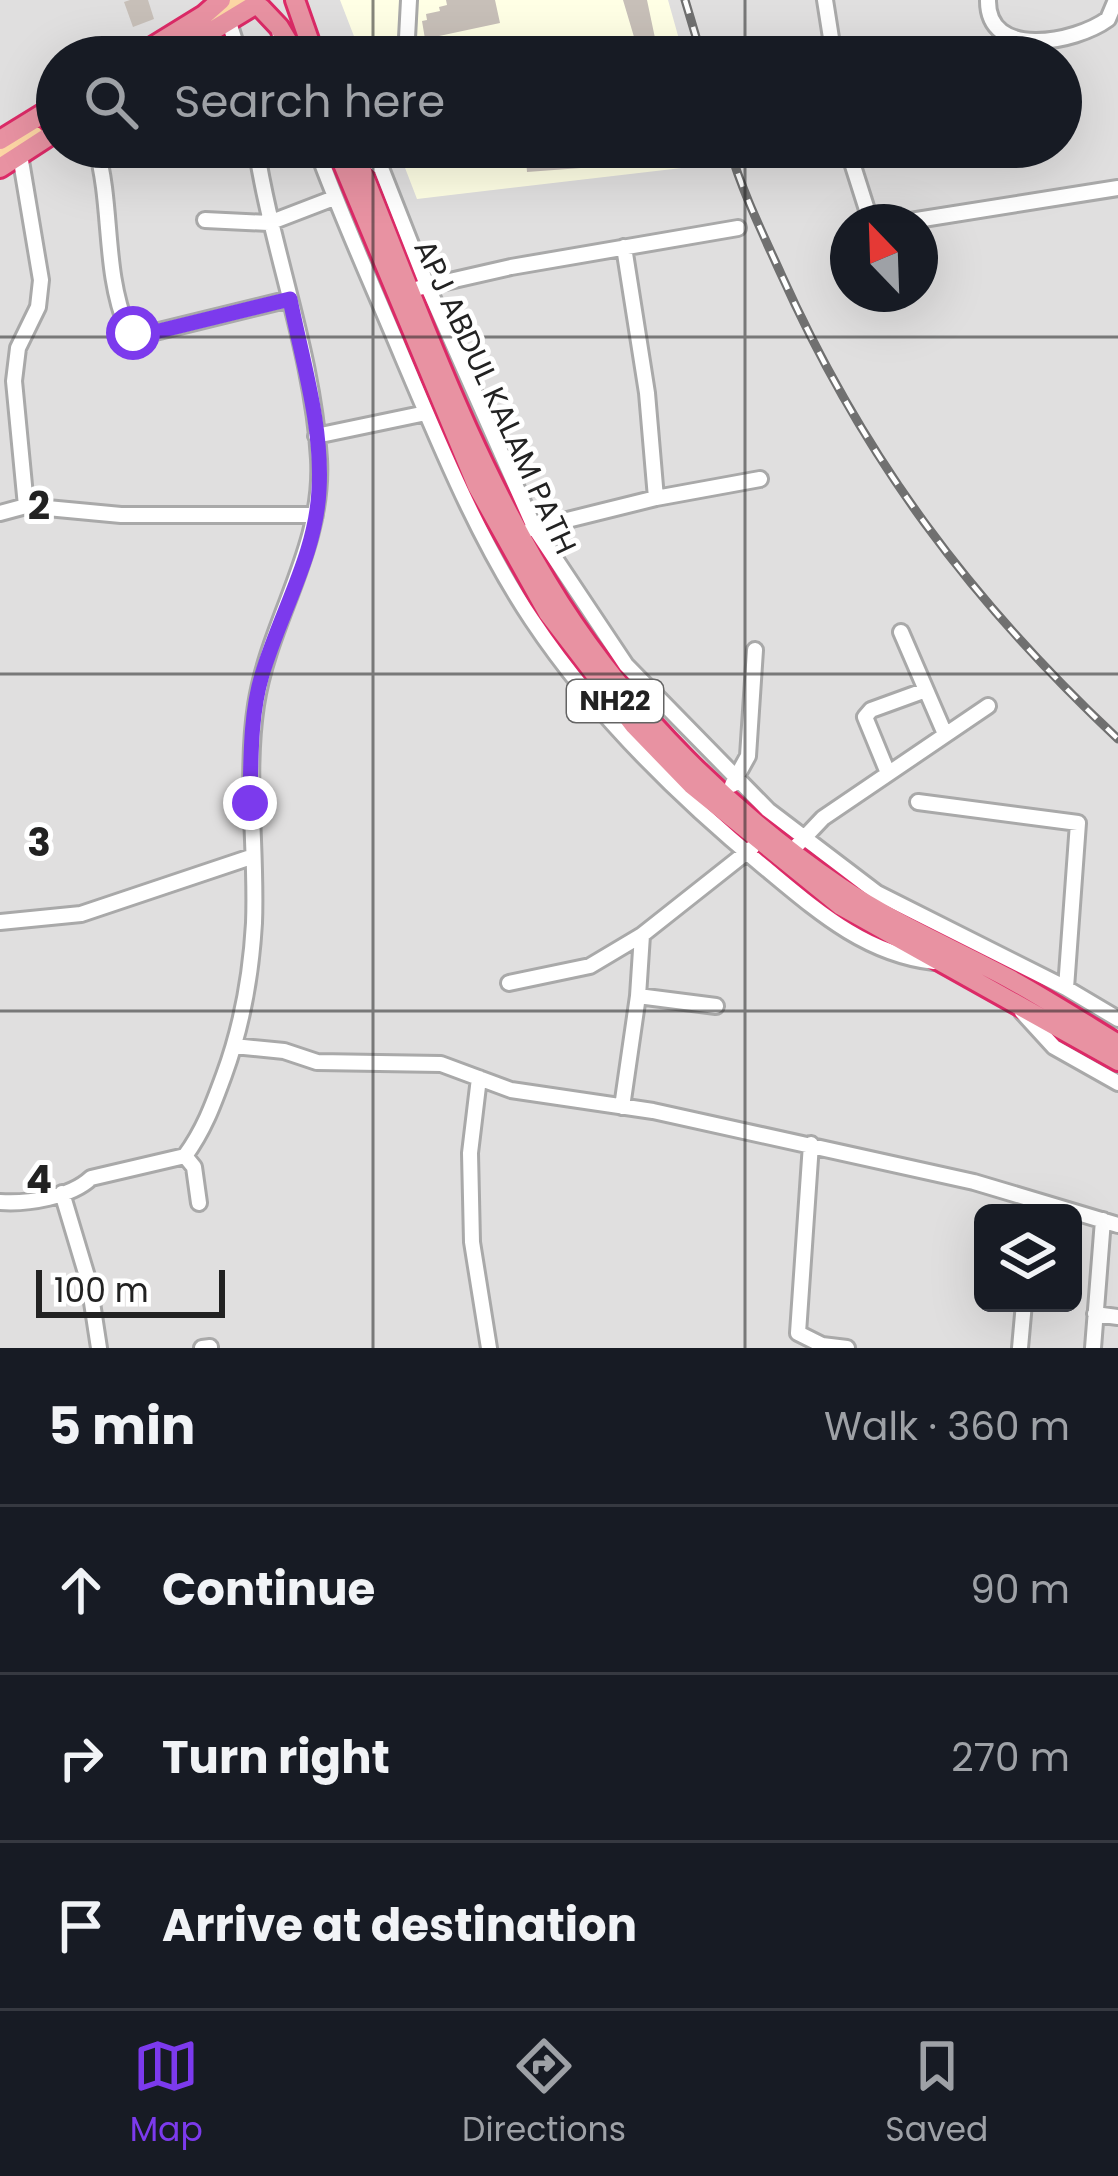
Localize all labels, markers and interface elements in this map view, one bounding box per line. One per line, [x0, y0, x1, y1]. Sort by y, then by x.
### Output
search box [36, 36, 1082, 168]
icon: search [78, 69, 144, 135]
text: Search here [174, 70, 445, 133]
north arrow [830, 204, 938, 312]
street label: APJ ABDUL KALAM PATH [404, 233, 587, 561]
route start [106, 306, 160, 360]
text: 2 [28, 478, 50, 533]
road number: NH22 [567, 680, 663, 722]
route end [223, 776, 277, 830]
text: 3 [27, 815, 51, 870]
text: 4 [26, 1152, 52, 1207]
map controls [974, 1204, 1082, 1312]
button: layers [974, 1204, 1082, 1312]
scale bar [36, 1264, 225, 1317]
text: 100 m [54, 1267, 149, 1314]
text: 5 min [48, 1390, 195, 1462]
text: Walk · 360 m [824, 1399, 1070, 1454]
icon: ahead [48, 1557, 114, 1623]
text: Continue [162, 1558, 375, 1621]
text: 90 m [970, 1562, 1070, 1617]
icon: right [48, 1725, 114, 1791]
text: Turn right [162, 1726, 390, 1789]
text: 270 m [951, 1730, 1070, 1785]
icon: arrive [48, 1893, 114, 1959]
text: Arrive at destination [162, 1894, 637, 1957]
tab: Map [130, 2033, 203, 2155]
tab: Directions [462, 2033, 626, 2155]
tab: Saved [885, 2033, 988, 2155]

